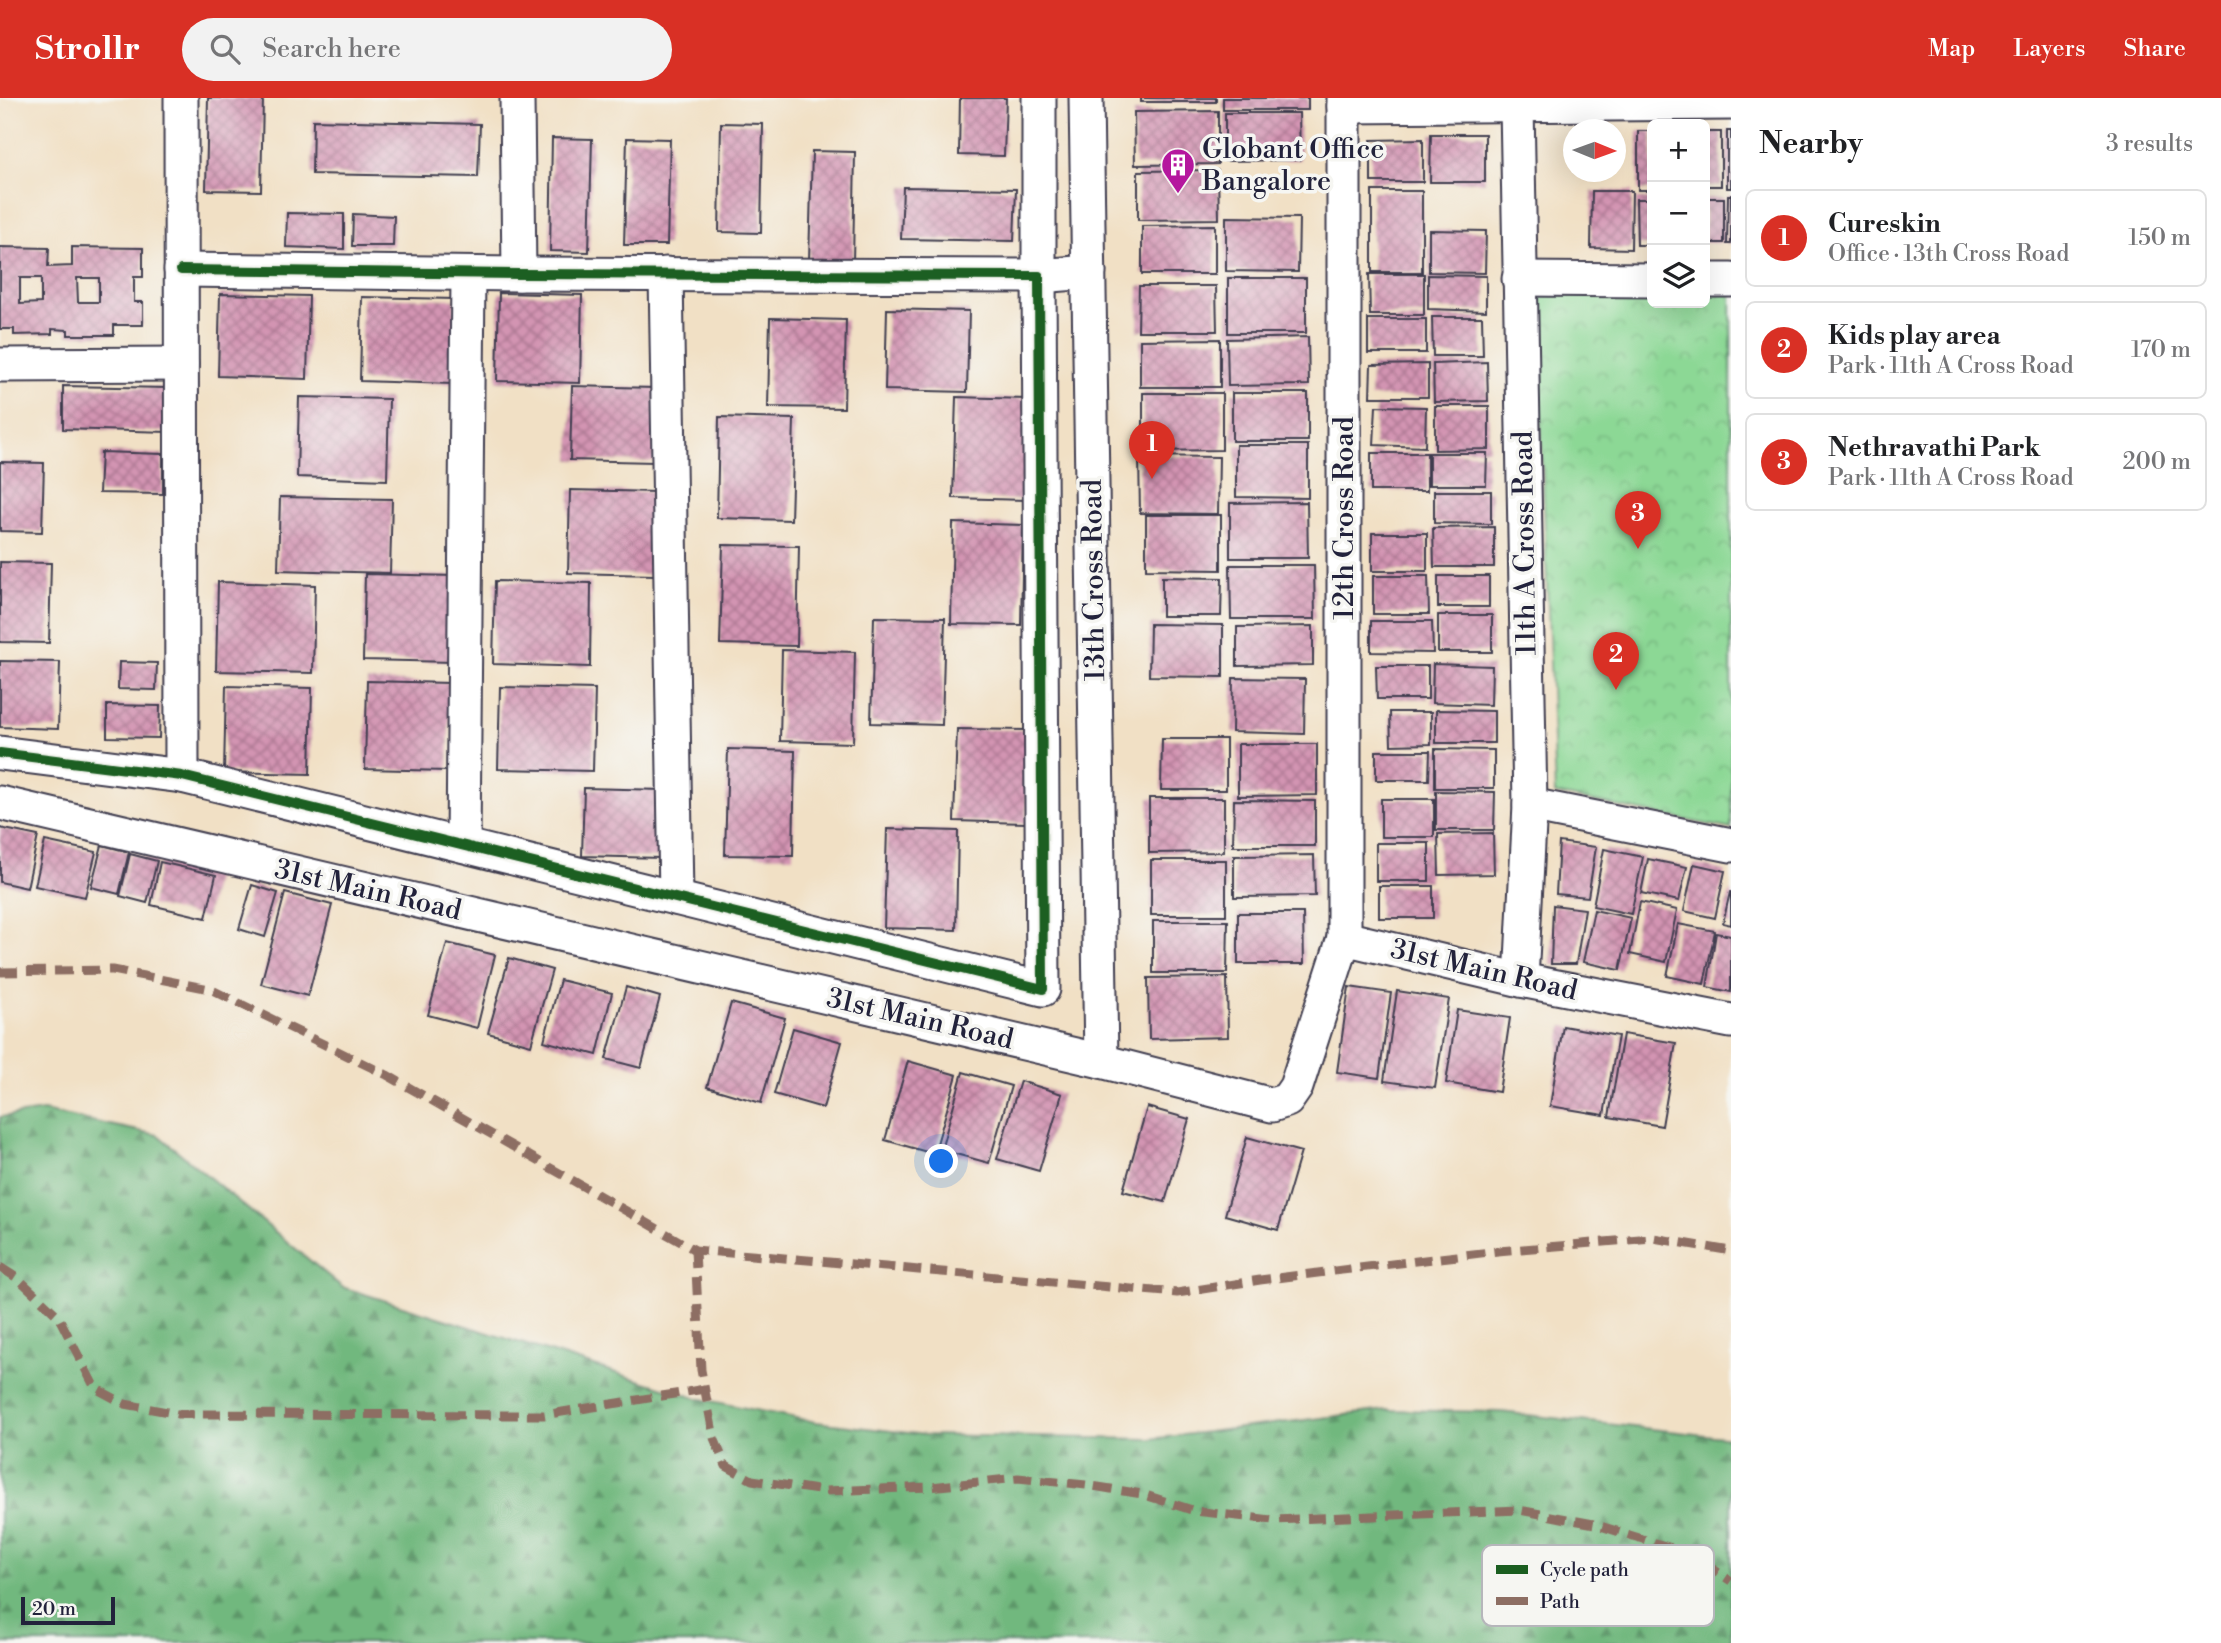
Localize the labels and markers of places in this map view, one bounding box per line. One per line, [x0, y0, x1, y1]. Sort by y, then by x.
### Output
place label: Globant Office Bangalore [1201, 132, 1384, 199]
building icon: Globant Office Bangalore [1159, 146, 1197, 195]
pin: 1 [1129, 421, 1175, 479]
pin: 3 [1615, 491, 1661, 549]
pin: 2 [1593, 632, 1639, 690]

